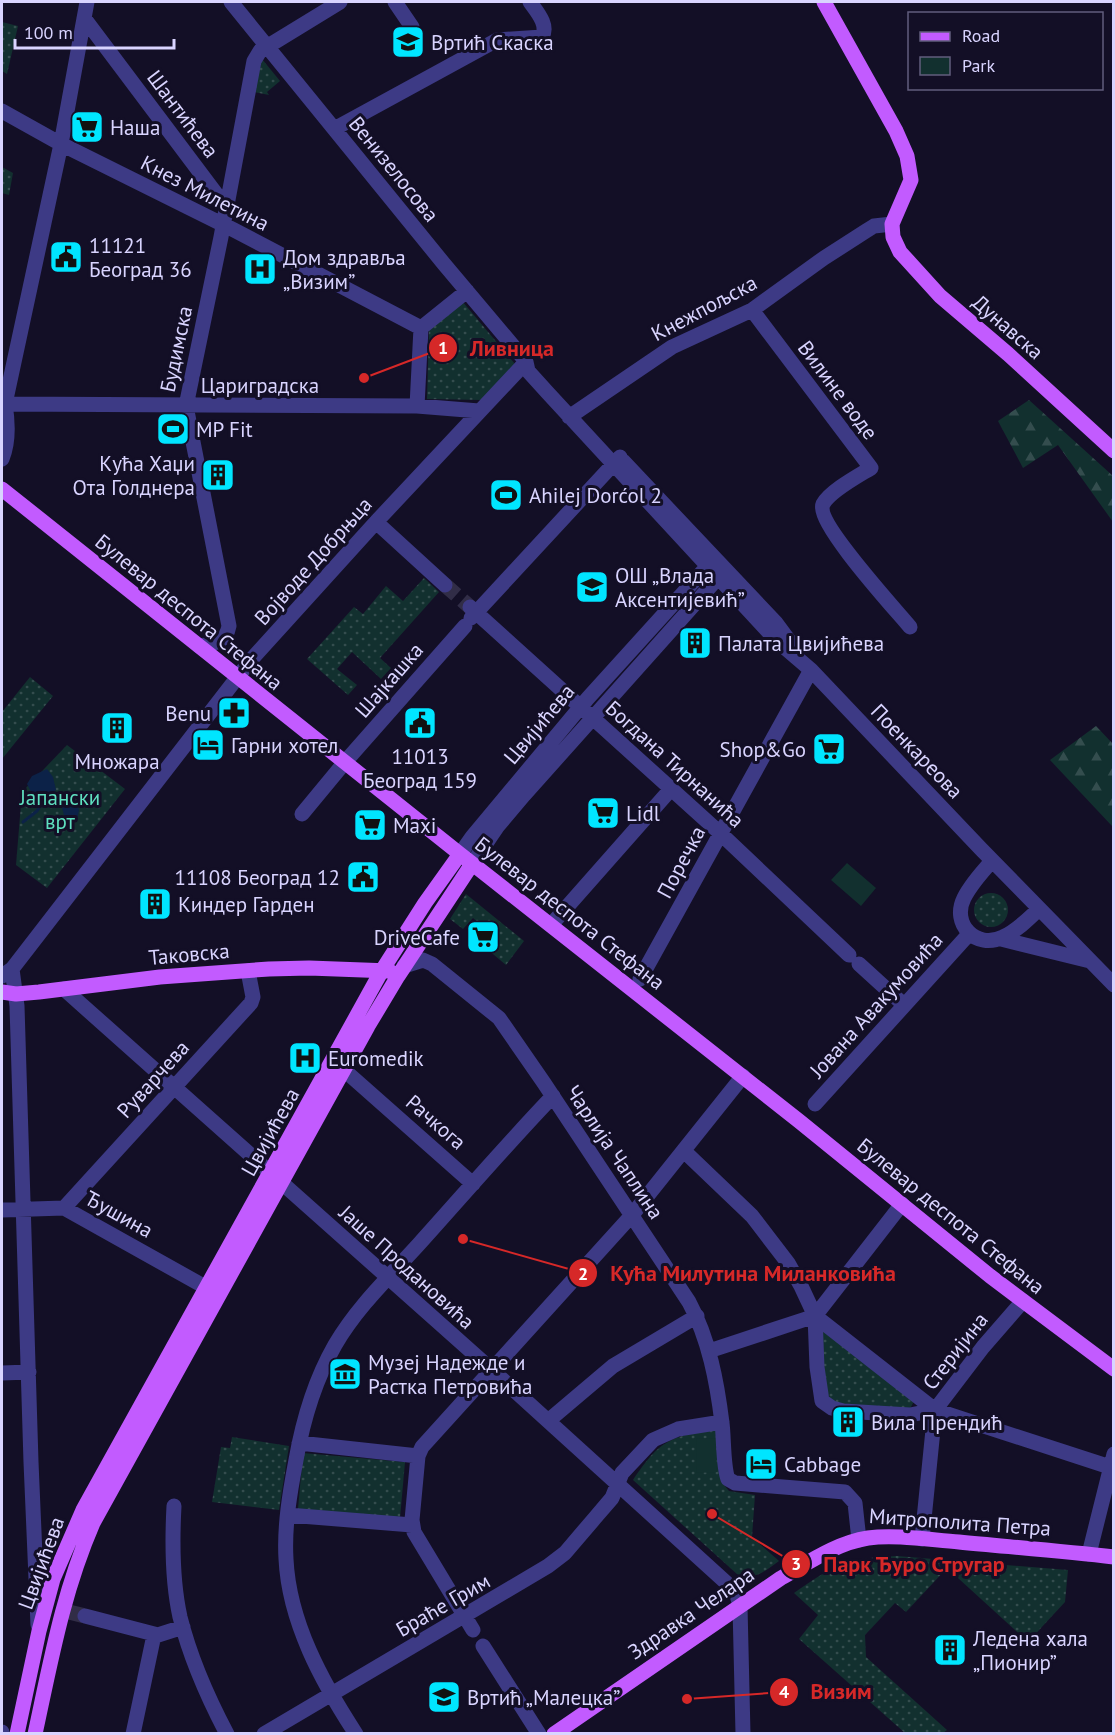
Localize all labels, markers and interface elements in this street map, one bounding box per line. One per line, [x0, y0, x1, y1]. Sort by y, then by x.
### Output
scale bar [15, 12, 174, 50]
legend [908, 12, 1103, 90]
text: 100 m [24, 21, 73, 44]
school or university icon: Вртић Скаска [390, 24, 426, 60]
text: Road [962, 24, 1000, 47]
place label: Вртић Скаска [431, 29, 554, 56]
text: Park [962, 54, 995, 77]
street label: Шантићева [141, 65, 225, 163]
supermarket icon: Наша [69, 109, 105, 145]
street label: Венизелосова [343, 111, 445, 227]
place label: Наша [110, 114, 160, 141]
street label: Кнез Милетина [136, 149, 274, 237]
place label: 11121 Београд 36 [89, 232, 192, 283]
public building icon: 11121 Београд 36 [48, 239, 84, 275]
place label: Дом здравља „Визим” [283, 244, 406, 295]
hospital icon: Дом здравља „Визим” [242, 251, 278, 287]
street label: Кнежпољска [646, 269, 762, 347]
street label: Дунавска [967, 289, 1049, 365]
street label: Будимска [154, 303, 198, 395]
callout: Ливница [428, 328, 566, 368]
text: Ливница [469, 334, 554, 362]
street label: Вилине воде [792, 335, 884, 445]
text: 1 [438, 336, 448, 359]
street label: Цариградска [201, 372, 319, 399]
sports icon: MP Fit [155, 411, 191, 447]
place label: MP Fit [196, 416, 253, 443]
place label: Кућа Хаџи Ота Голднера [72, 450, 195, 501]
building icon: Кућа Хаџи Ота Голднера [200, 457, 236, 493]
sports icon: Ahilej Dorćol 2 [488, 477, 524, 513]
place label: Ahilej Dorćol 2 [529, 482, 662, 509]
street label: Војводе Добрњца [248, 491, 378, 631]
street label: Булевар деспота Стефана [90, 528, 288, 696]
place label: ОШ „Влада Аксентијевић” [615, 562, 745, 613]
school or university icon: ОШ „Влада Аксентијевић” [574, 569, 610, 605]
building icon: Палата Цвијићева [677, 625, 713, 661]
place label: Палата Цвијићева [718, 630, 884, 657]
street label: Шајкашка [349, 637, 429, 723]
street label: Цвијићева [498, 678, 580, 770]
pharmacy icon: Benu [216, 695, 252, 731]
street label: Богдана Тирнанића [600, 695, 750, 833]
street label: Поенкареова [865, 698, 969, 804]
place label: Benu [165, 700, 211, 727]
public building icon: 11013 Београд 159 [402, 705, 438, 741]
building icon: Множара [99, 710, 135, 746]
hotel icon: Гарни хотел [190, 727, 226, 763]
supermarket icon: Shop&Go [811, 731, 847, 767]
place label: Гарни хотел [231, 732, 338, 759]
place label: Shop&Go [720, 736, 806, 763]
place label: 11013 Београд 159 [363, 743, 477, 794]
place label: Множара [74, 748, 160, 775]
park label: Јапански врт [19, 784, 100, 835]
supermarket icon: Lidl [585, 795, 621, 831]
place label: Lidl [626, 800, 660, 827]
supermarket icon: Maxi [352, 807, 388, 843]
place label: Maxi [393, 812, 436, 839]
street label: Поречка [651, 821, 711, 903]
street label: Булевар деспота Стефана [470, 830, 670, 996]
public building icon: 11108 Београд 12 [345, 859, 381, 895]
place label: 11108 Београд 12 [175, 864, 340, 891]
building icon: Киндер Гарден [137, 886, 173, 922]
place label: Киндер Гарден [178, 891, 315, 918]
supermarket icon: DriveCafe [465, 919, 501, 955]
place label: DriveCafe [374, 924, 460, 951]
street label: Јована Авакумовића [803, 927, 948, 1084]
street label: Таковска [147, 937, 231, 971]
street label: Руварчева [111, 1034, 195, 1124]
hospital icon: Euromedik [287, 1040, 323, 1076]
place label: Euromedik [328, 1045, 424, 1072]
street label: Чарлија Чаплина [560, 1080, 670, 1224]
street label: Цвијићева [235, 1083, 305, 1181]
street label: Рачкога [400, 1089, 472, 1155]
street label: Булевар деспота Стефана [852, 1132, 1050, 1300]
street label: Ђушина [80, 1184, 158, 1244]
street label: Јаше Продановића [333, 1198, 480, 1335]
callout: Кућа Милутина Миланковића [568, 1253, 908, 1293]
text: Кућа Милутина Миланковића [610, 1259, 896, 1287]
text: 2 [578, 1262, 588, 1285]
street label: Стеријина [916, 1307, 994, 1395]
place label: Музеј Надежде и Растка Петровића [368, 1349, 532, 1400]
museum icon: Музеј Надежде и Растка Петровића [327, 1356, 363, 1392]
building icon: Вила Прендић [830, 1404, 866, 1440]
place label: Вила Прендић [871, 1409, 1003, 1436]
hotel icon: Cabbage [743, 1446, 779, 1482]
place label: Cabbage [784, 1451, 861, 1478]
street label: Митрополита Петра [868, 1502, 1052, 1542]
street label: Цвијићева [12, 1513, 70, 1613]
callout: Парк Ђуро Стругар [781, 1544, 1017, 1584]
text: Парк Ђуро Стругар [823, 1550, 1005, 1578]
text: 3 [791, 1552, 801, 1575]
street label: Здравка Челара [623, 1561, 759, 1665]
street label: Браће Грим [391, 1567, 495, 1643]
place label: Ледена хала „Пионир” [972, 1625, 1088, 1676]
building icon: Ледена хала „Пионир” [932, 1632, 968, 1668]
callout: Визим [769, 1672, 884, 1712]
text: Визим [810, 1677, 872, 1705]
school or university icon: Вртић „Малецка” [426, 1679, 462, 1715]
text: 4 [779, 1680, 789, 1703]
place label: Вртић „Малецка” [467, 1684, 620, 1711]

